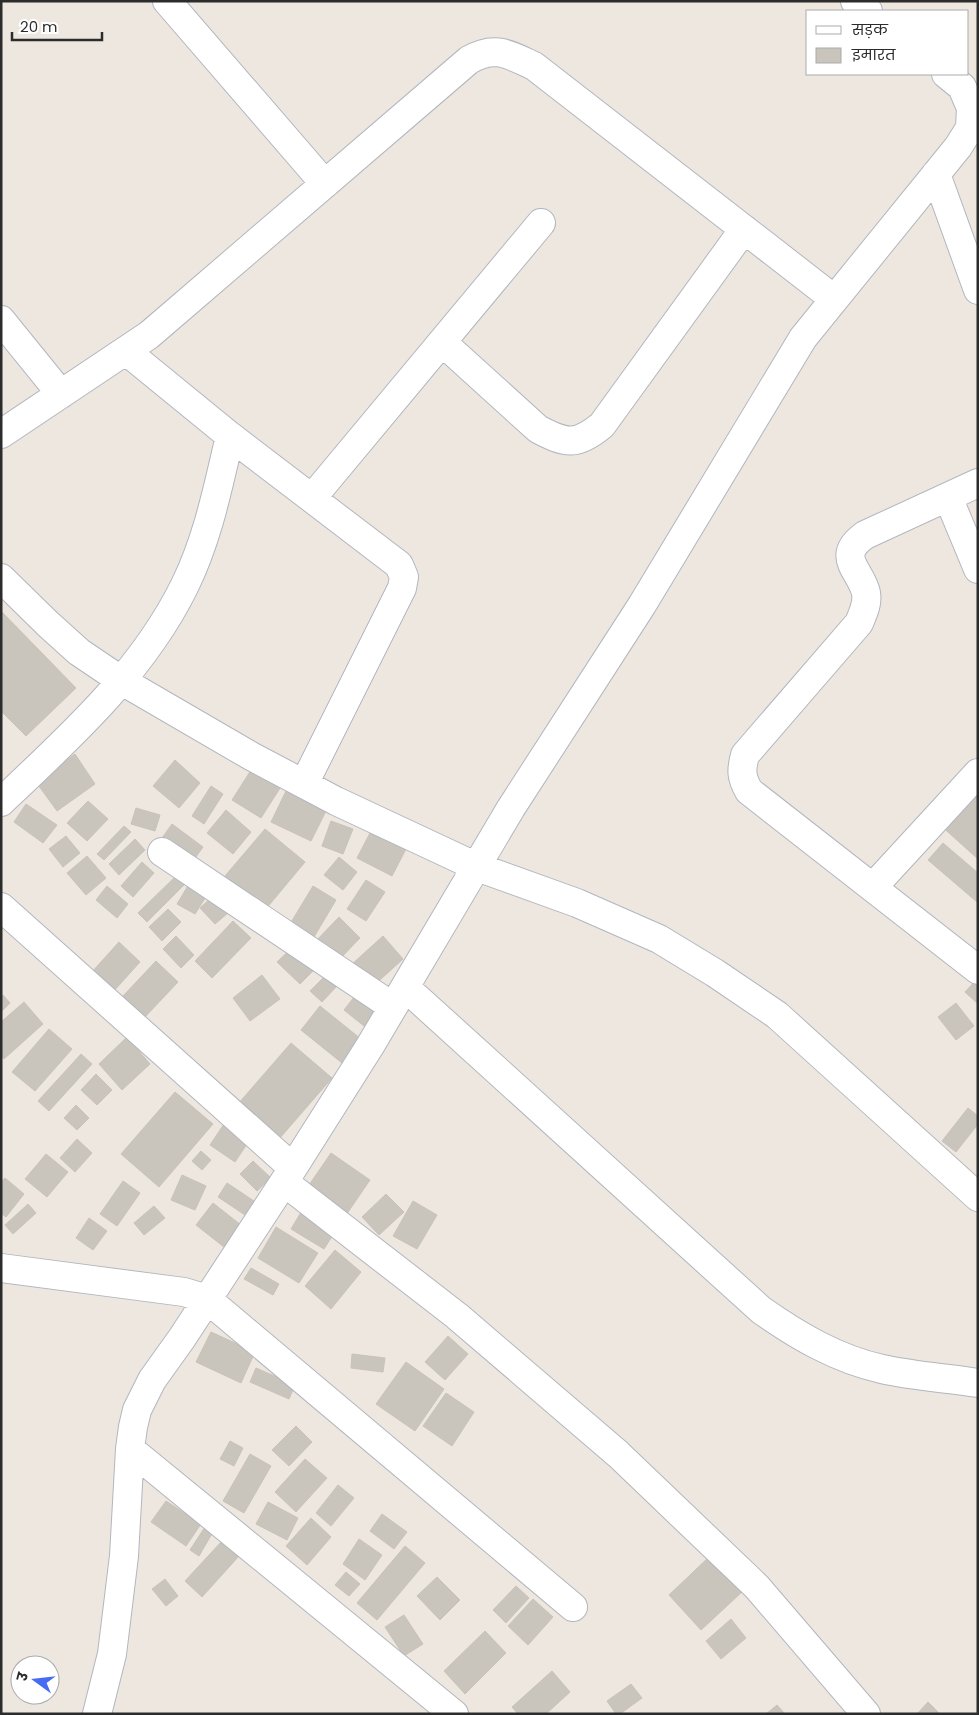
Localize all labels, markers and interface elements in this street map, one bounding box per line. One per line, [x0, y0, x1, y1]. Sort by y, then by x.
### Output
scale bar [12, 10, 102, 42]
legend [806, 10, 969, 75]
text: 20 m [20, 16, 58, 37]
text: सड़क [851, 19, 889, 40]
text: इमारत [851, 44, 896, 65]
north arrow [10, 1655, 60, 1705]
text: उ [11, 1669, 33, 1684]

